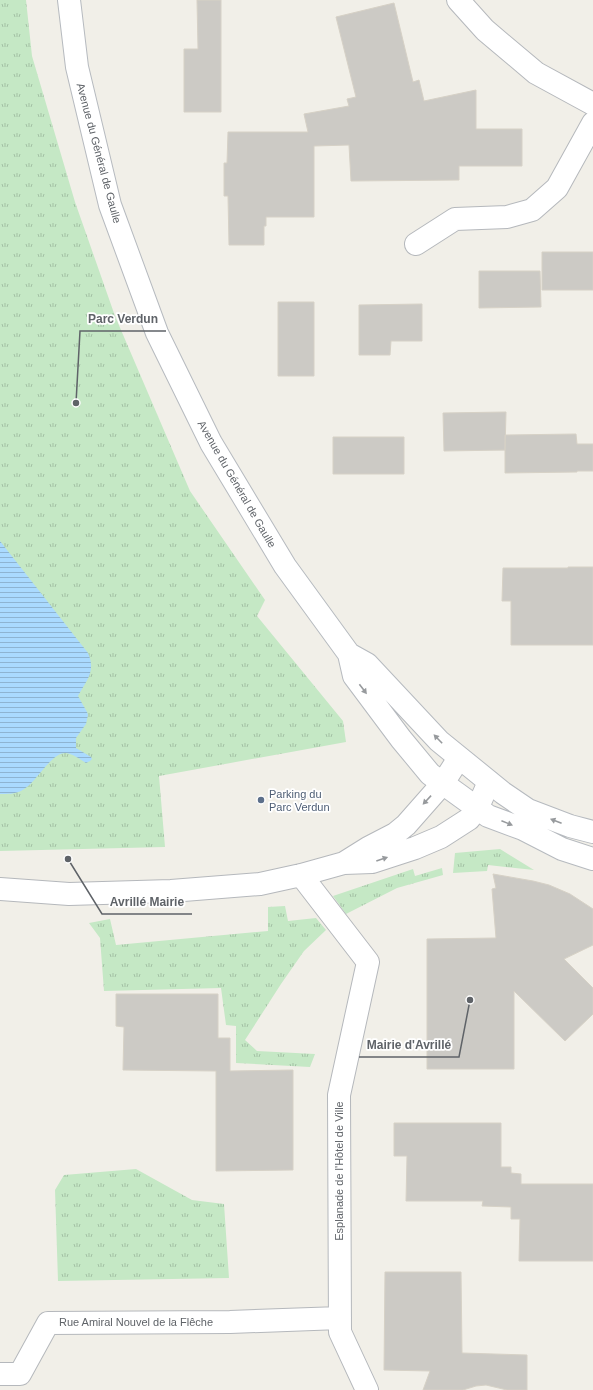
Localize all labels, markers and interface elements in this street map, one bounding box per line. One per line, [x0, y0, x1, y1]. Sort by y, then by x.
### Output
street label: Avenue du Général de Gaulle [74, 82, 124, 224]
callout: Parc Verdun [80, 307, 166, 331]
text: Parc Verdun [88, 312, 158, 326]
street label: Avenue du Général de Gaulle [196, 418, 278, 550]
one-way arrow [359, 684, 368, 695]
one-way arrow [433, 734, 443, 744]
place label: Parking du Parc Verdun [269, 788, 330, 813]
marker: Parking du Parc Verdun [256, 795, 266, 805]
one-way arrow [422, 795, 432, 805]
one-way arrow [549, 817, 561, 823]
one-way arrow [502, 821, 514, 827]
one-way arrow [377, 856, 389, 862]
callout: Avrillé Mairie [102, 890, 192, 914]
text: Avrillé Mairie [110, 895, 184, 909]
callout: Mairie d'Avrillé [359, 1033, 459, 1057]
text: Mairie d'Avrillé [367, 1038, 452, 1052]
street label: Esplanade de l'Hôtel de Ville [333, 1101, 345, 1241]
street label: Rue Amiral Nouvel de la Flêche [59, 1316, 213, 1328]

